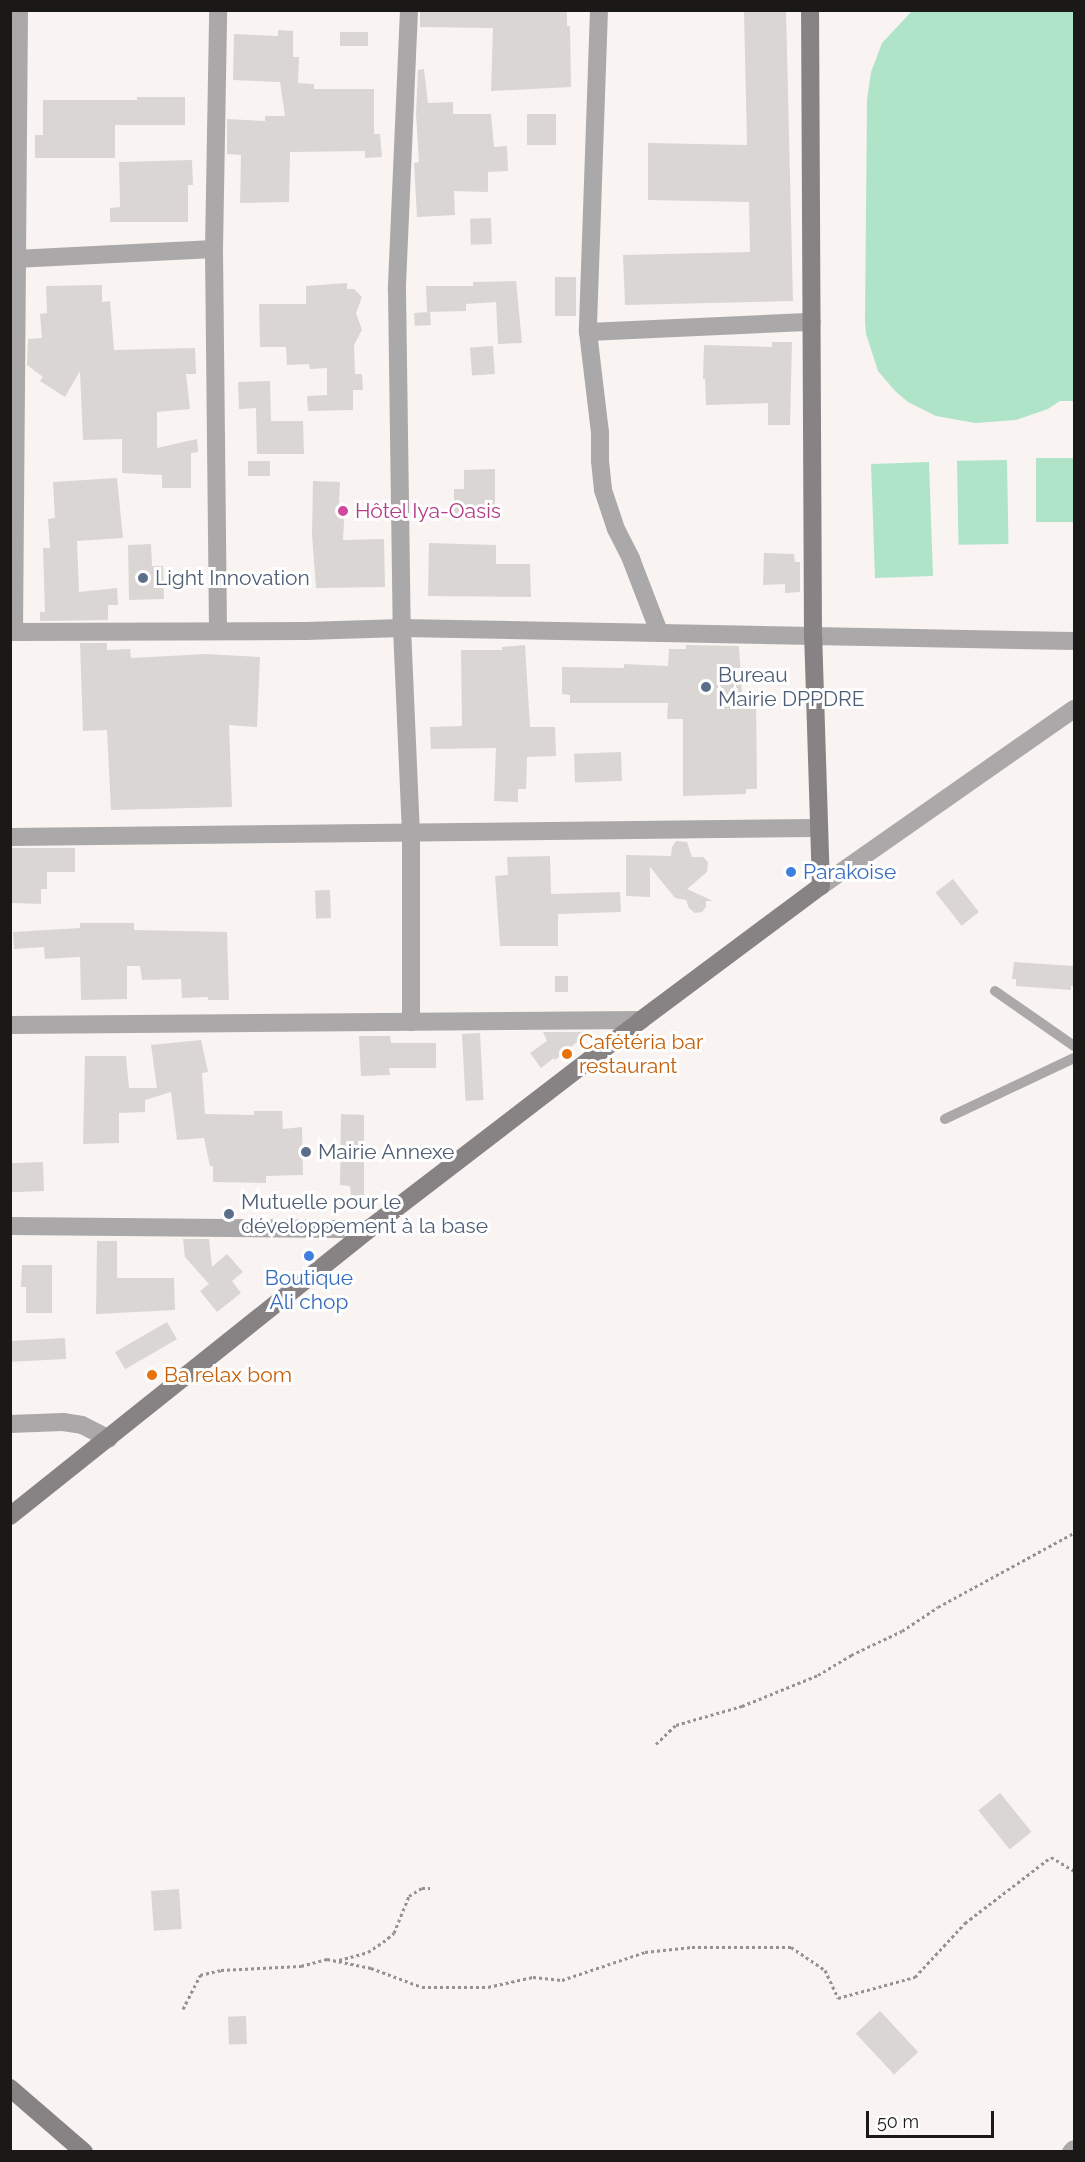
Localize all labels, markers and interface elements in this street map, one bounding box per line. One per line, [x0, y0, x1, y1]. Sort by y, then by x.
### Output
place label: Hôtel Iya-Oasis [355, 498, 502, 524]
marker: Hôtel Iya-Oasis [336, 504, 350, 518]
place label: Light Innovation [155, 565, 310, 591]
marker: Light Innovation [136, 571, 150, 585]
place label: Bureau Mairie DPPDRE [718, 662, 865, 712]
marker: Bureau Mairie DPPDRE [699, 680, 713, 694]
place label: Parakoise [803, 859, 896, 885]
marker: Parakoise [784, 865, 798, 879]
place label: Cafétéria bar restaurant [579, 1029, 703, 1079]
marker: Cafétéria bar restaurant [560, 1047, 574, 1061]
place label: Mairie Annexe [318, 1139, 455, 1165]
marker: Mairie Annexe [299, 1145, 313, 1159]
place label: Mutuelle pour le développement à la base [241, 1189, 488, 1239]
marker: Mutuelle pour le développement à la base [222, 1207, 236, 1221]
marker: Boutique Ali chop [302, 1249, 316, 1263]
place label: Boutique Ali chop [265, 1265, 353, 1315]
place label: Ba relax bom [164, 1362, 292, 1388]
marker: Ba relax bom [145, 1368, 159, 1382]
scale bar [869, 2099, 996, 2137]
text: 50 m [877, 2111, 919, 2132]

